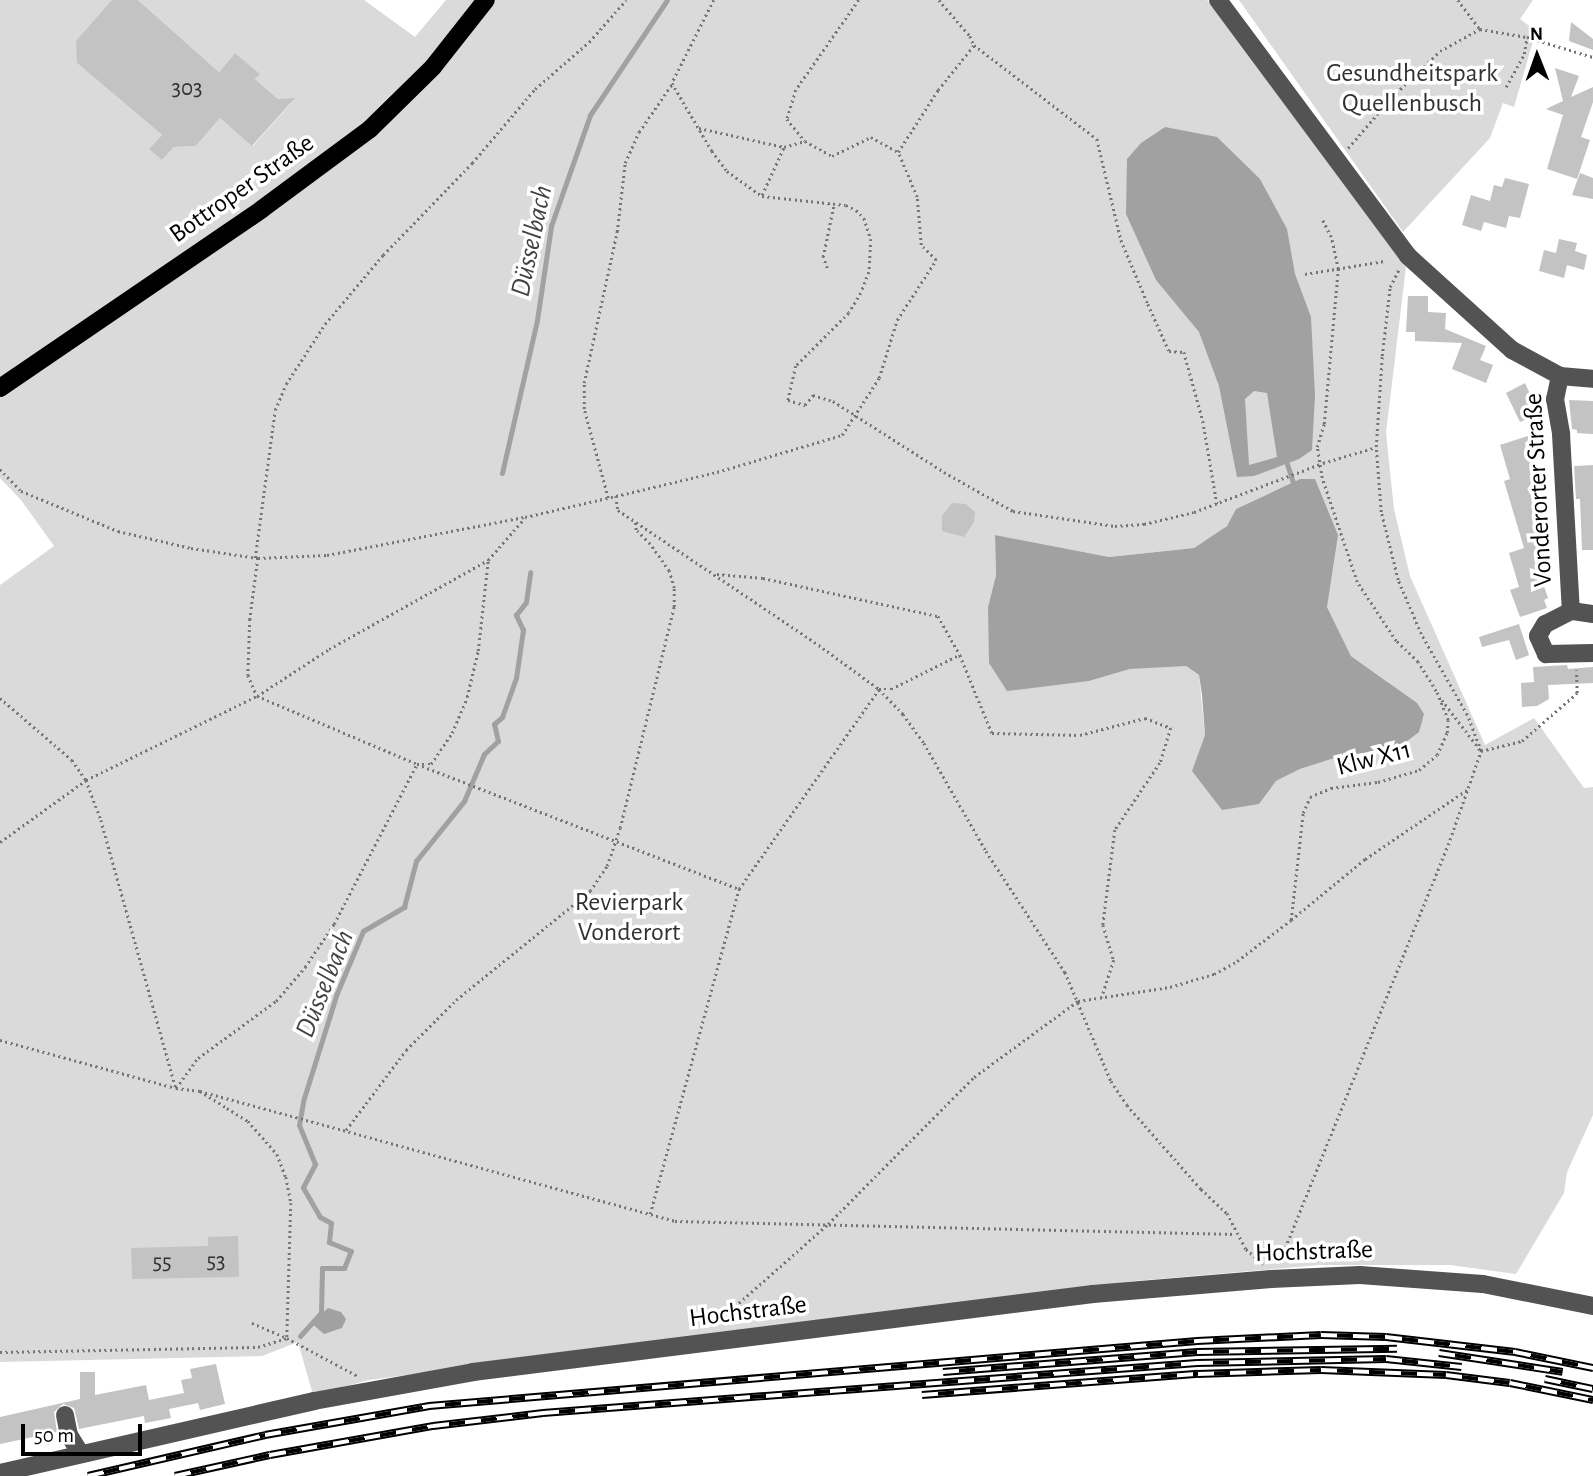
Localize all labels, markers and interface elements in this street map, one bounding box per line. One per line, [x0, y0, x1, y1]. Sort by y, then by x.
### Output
north arrow [1502, 21, 1572, 91]
text: N [1530, 25, 1543, 44]
park label: Gesundheitspark Quellenbusch [1326, 58, 1498, 119]
house number: 303 [171, 75, 203, 103]
street label: Bottroper Straße [164, 128, 320, 250]
water label: Düsselbach [504, 182, 560, 300]
street label: Vonderorter Straße [1518, 392, 1560, 588]
street label: Klw X11 [1333, 735, 1415, 783]
park label: Revierpark Vonderort [575, 887, 683, 948]
water label: Düsselbach [288, 925, 362, 1043]
street label: Hochstraße [1254, 1234, 1374, 1270]
house number: 53 [206, 1248, 226, 1276]
house number: 55 [152, 1249, 172, 1277]
street label: Hochstraße [688, 1289, 808, 1335]
scale bar [24, 1410, 145, 1454]
text: 50 m [34, 1425, 74, 1446]

